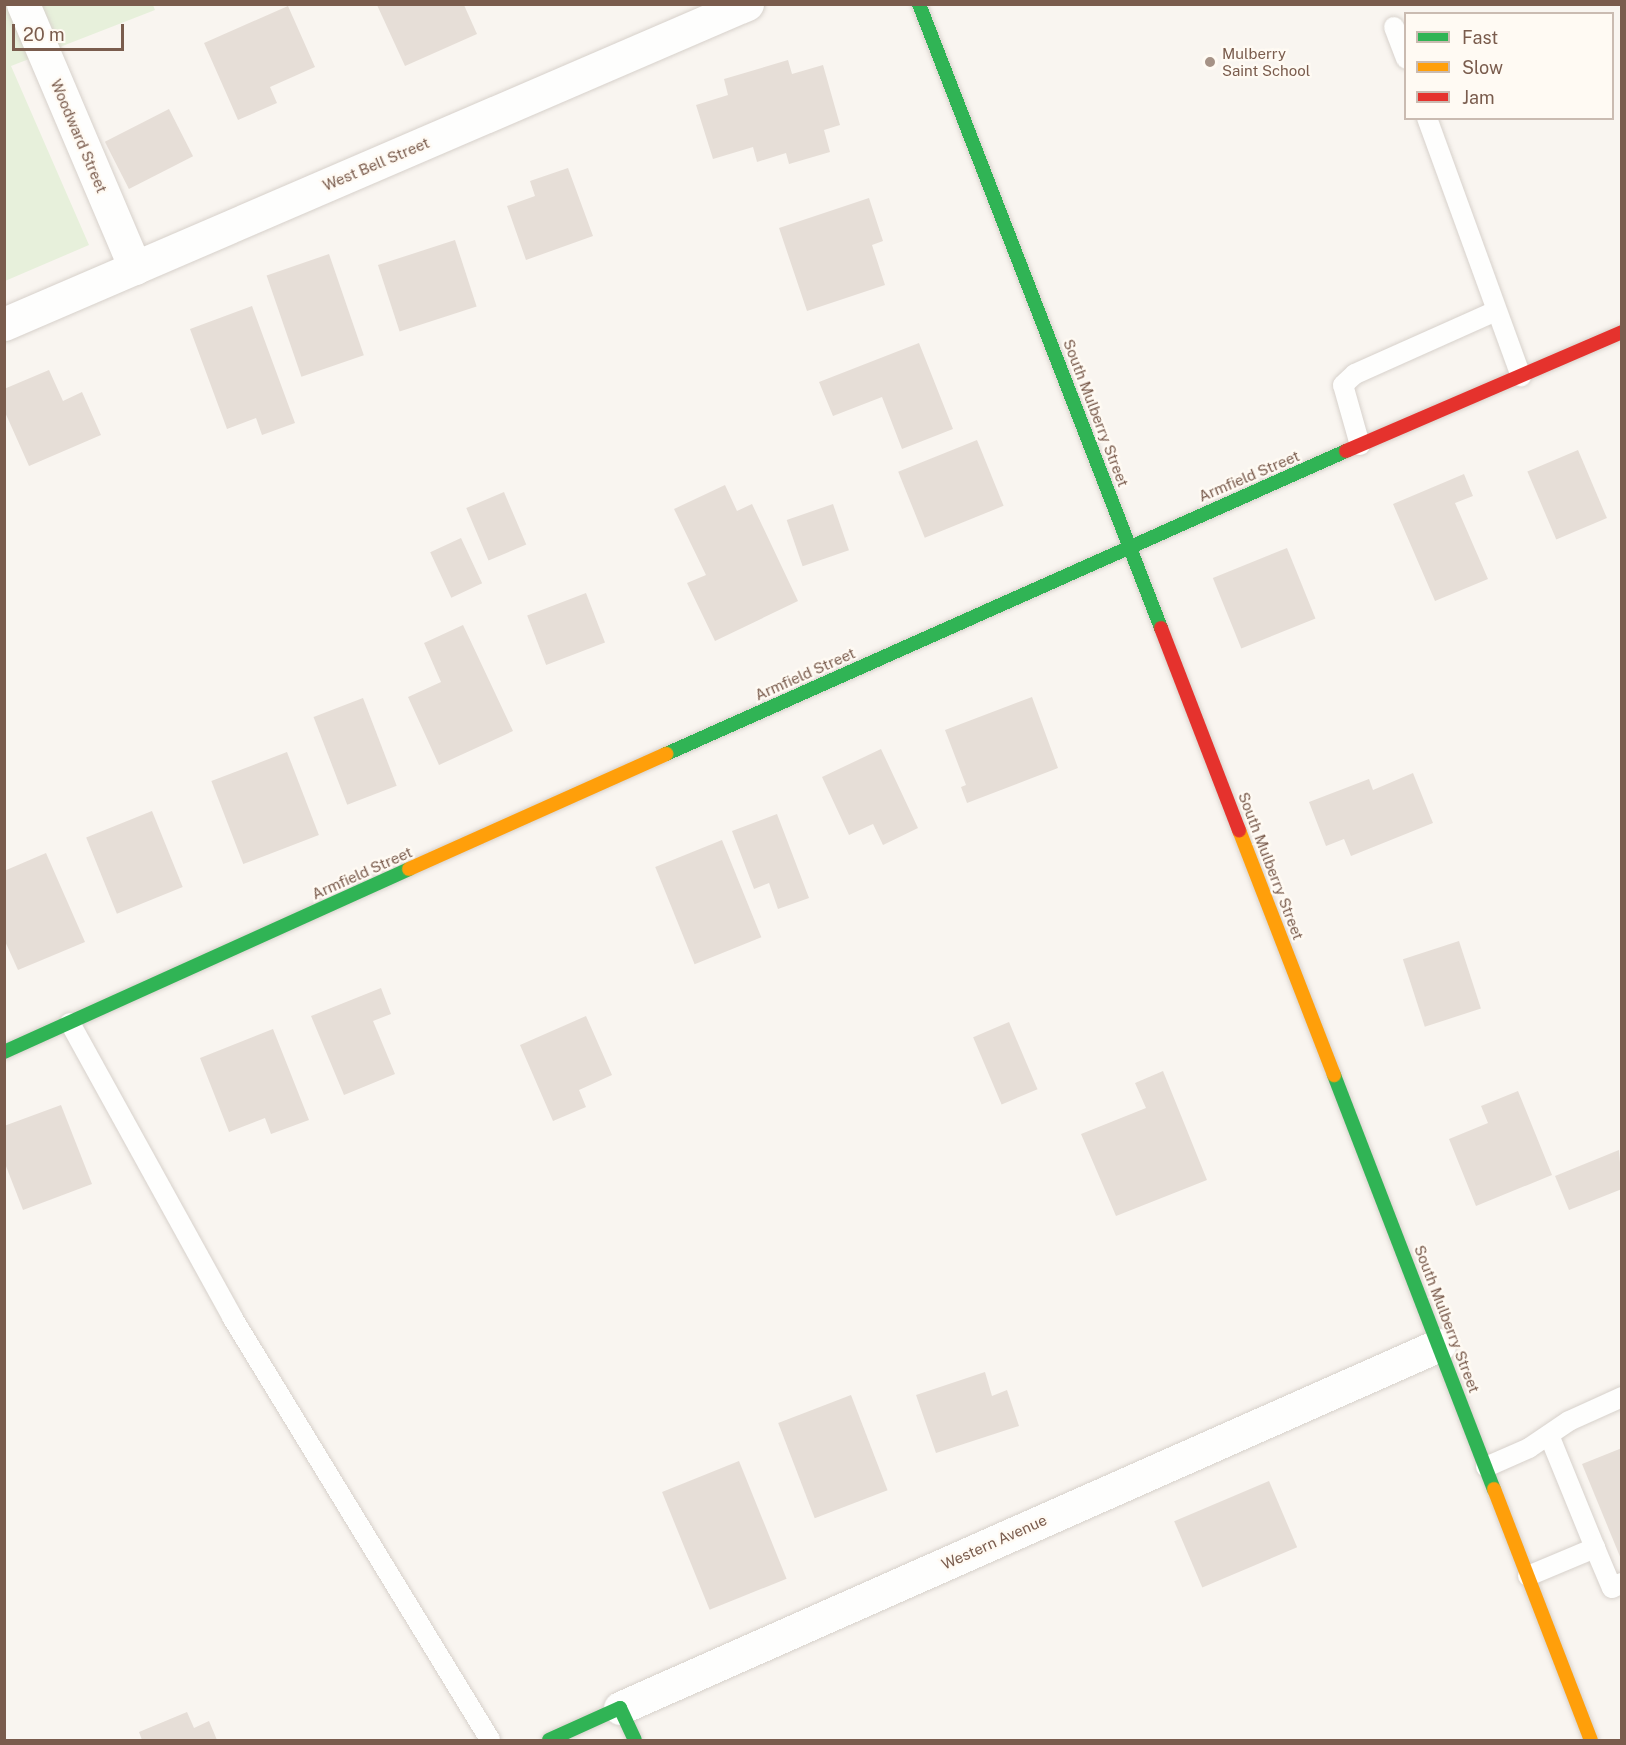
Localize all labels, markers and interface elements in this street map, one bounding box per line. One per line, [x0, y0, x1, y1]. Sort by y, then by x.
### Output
scale bar [15, 12, 128, 50]
legend [1404, 12, 1614, 120]
text: 20 m [23, 24, 65, 45]
text: Fast [1462, 27, 1498, 48]
place label: Mulberry Saint School [1222, 44, 1310, 79]
marker: Mulberry Saint School [1203, 55, 1217, 69]
text: Slow [1462, 57, 1503, 78]
street label: Woodward Street [47, 77, 111, 195]
text: Jam [1462, 87, 1495, 108]
street label: West Bell Street [320, 133, 432, 195]
street label: South Mulberry Street [1060, 337, 1132, 489]
street label: Armfield Street [1196, 447, 1302, 505]
street label: Armfield Street [752, 644, 858, 704]
street label: South Mulberry Street [1235, 790, 1307, 942]
street label: Armfield Street [309, 843, 415, 903]
street label: South Mulberry Street [1411, 1243, 1483, 1395]
street label: Western Avenue [939, 1511, 1049, 1573]

